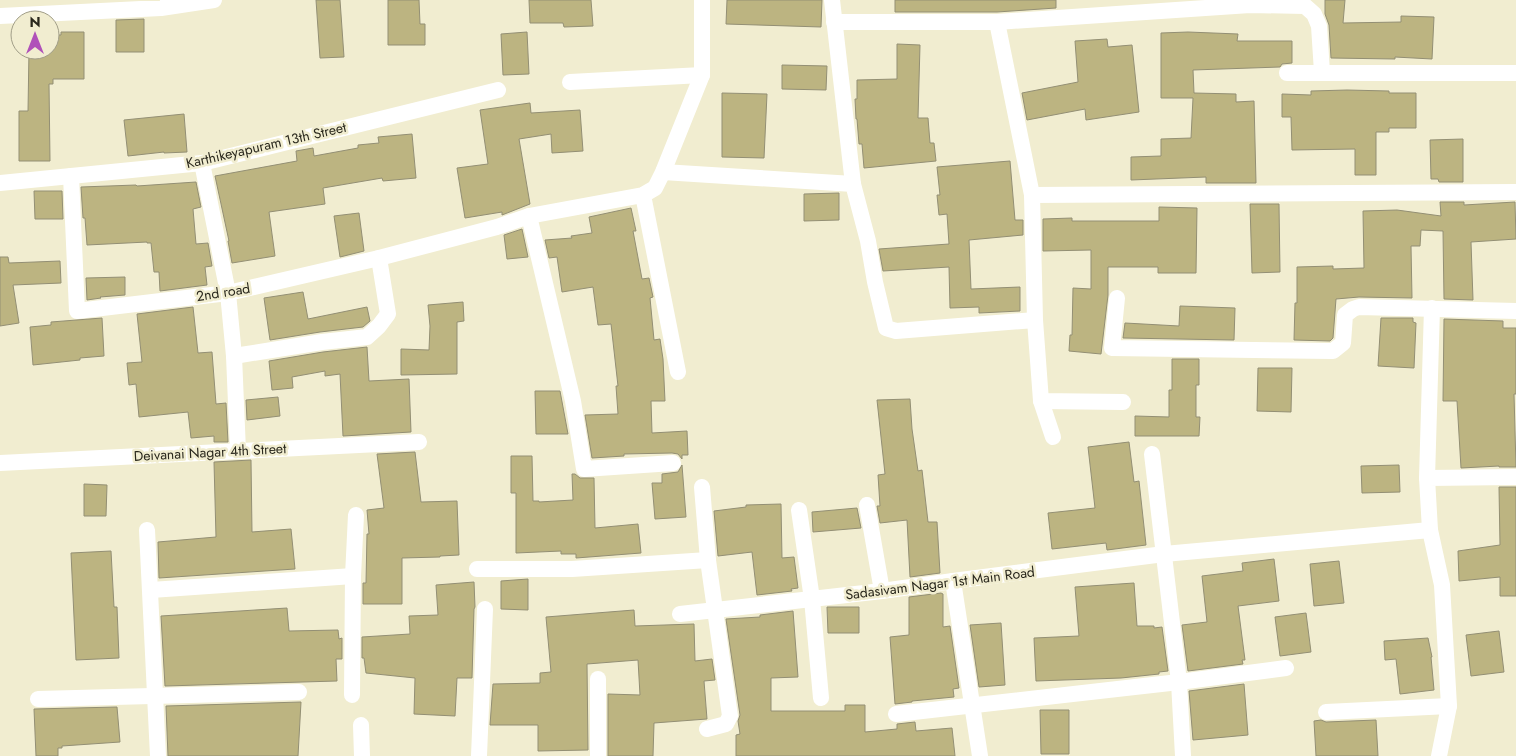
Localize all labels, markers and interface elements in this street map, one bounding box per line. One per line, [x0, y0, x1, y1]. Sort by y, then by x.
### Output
north arrow [10, 10, 60, 60]
text: N [29, 12, 41, 32]
street label: Karthikeyapuram 13th Street [184, 117, 349, 173]
street label: 2nd road [195, 278, 251, 306]
street label: Deivanai Nagar 4th Street [133, 438, 288, 466]
street label: Sadasivam Nagar 1st Main Road [844, 561, 1036, 605]

